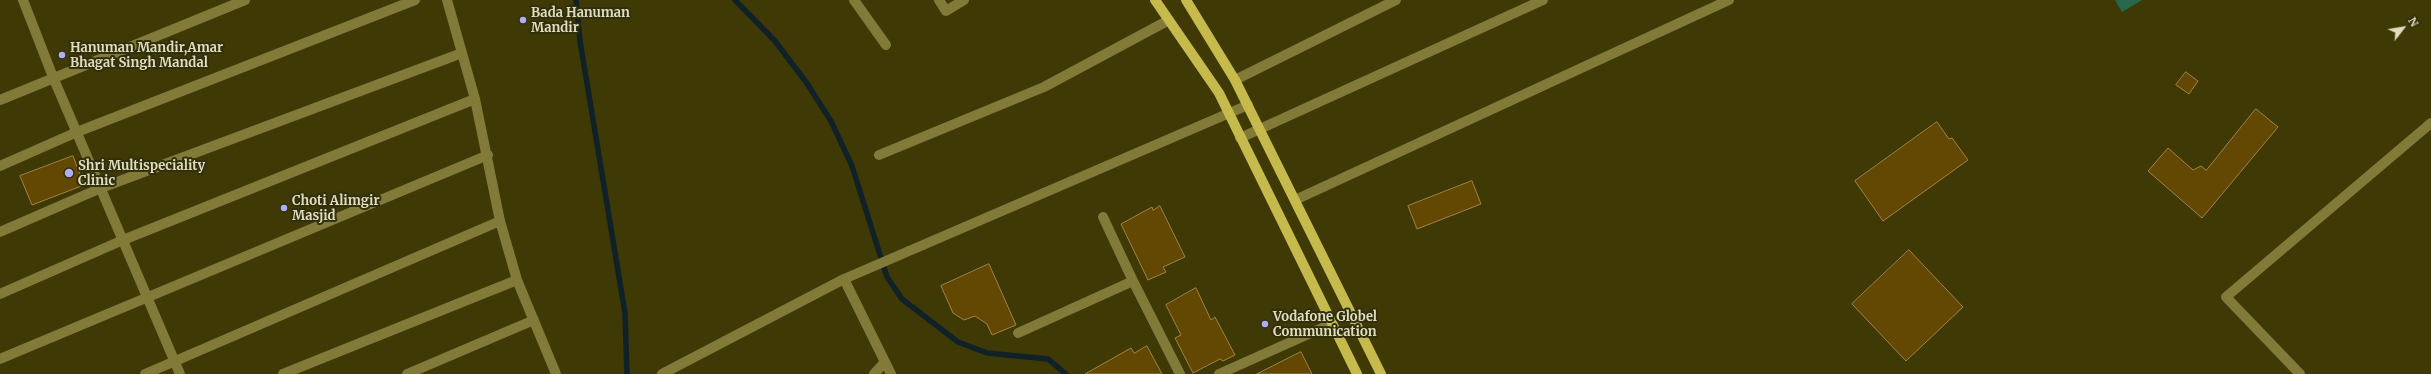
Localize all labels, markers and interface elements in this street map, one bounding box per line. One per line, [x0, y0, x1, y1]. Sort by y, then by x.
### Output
place label: Bada Hanuman Mandir [531, 5, 630, 36]
north arrow [2383, 8, 2423, 48]
text: N [2405, 14, 2422, 29]
marker: Bada Hanuman Mandir [518, 15, 528, 25]
place label: Hanuman Mandir,Amar Bhagat Singh Mandal [70, 40, 223, 71]
marker: Hanuman Mandir,Amar Bhagat Singh Mandal [57, 50, 67, 60]
place label: Shri Multispeciality Clinic [78, 158, 205, 189]
marker: Shri Multispeciality Clinic [63, 167, 75, 179]
place label: Choti Alimgir Masjid [292, 193, 379, 224]
marker: Choti Alimgir Masjid [279, 203, 289, 213]
place label: Vodafone Globel Communication [1273, 309, 1377, 340]
marker: Vodafone Globel Communication [1260, 319, 1270, 329]

